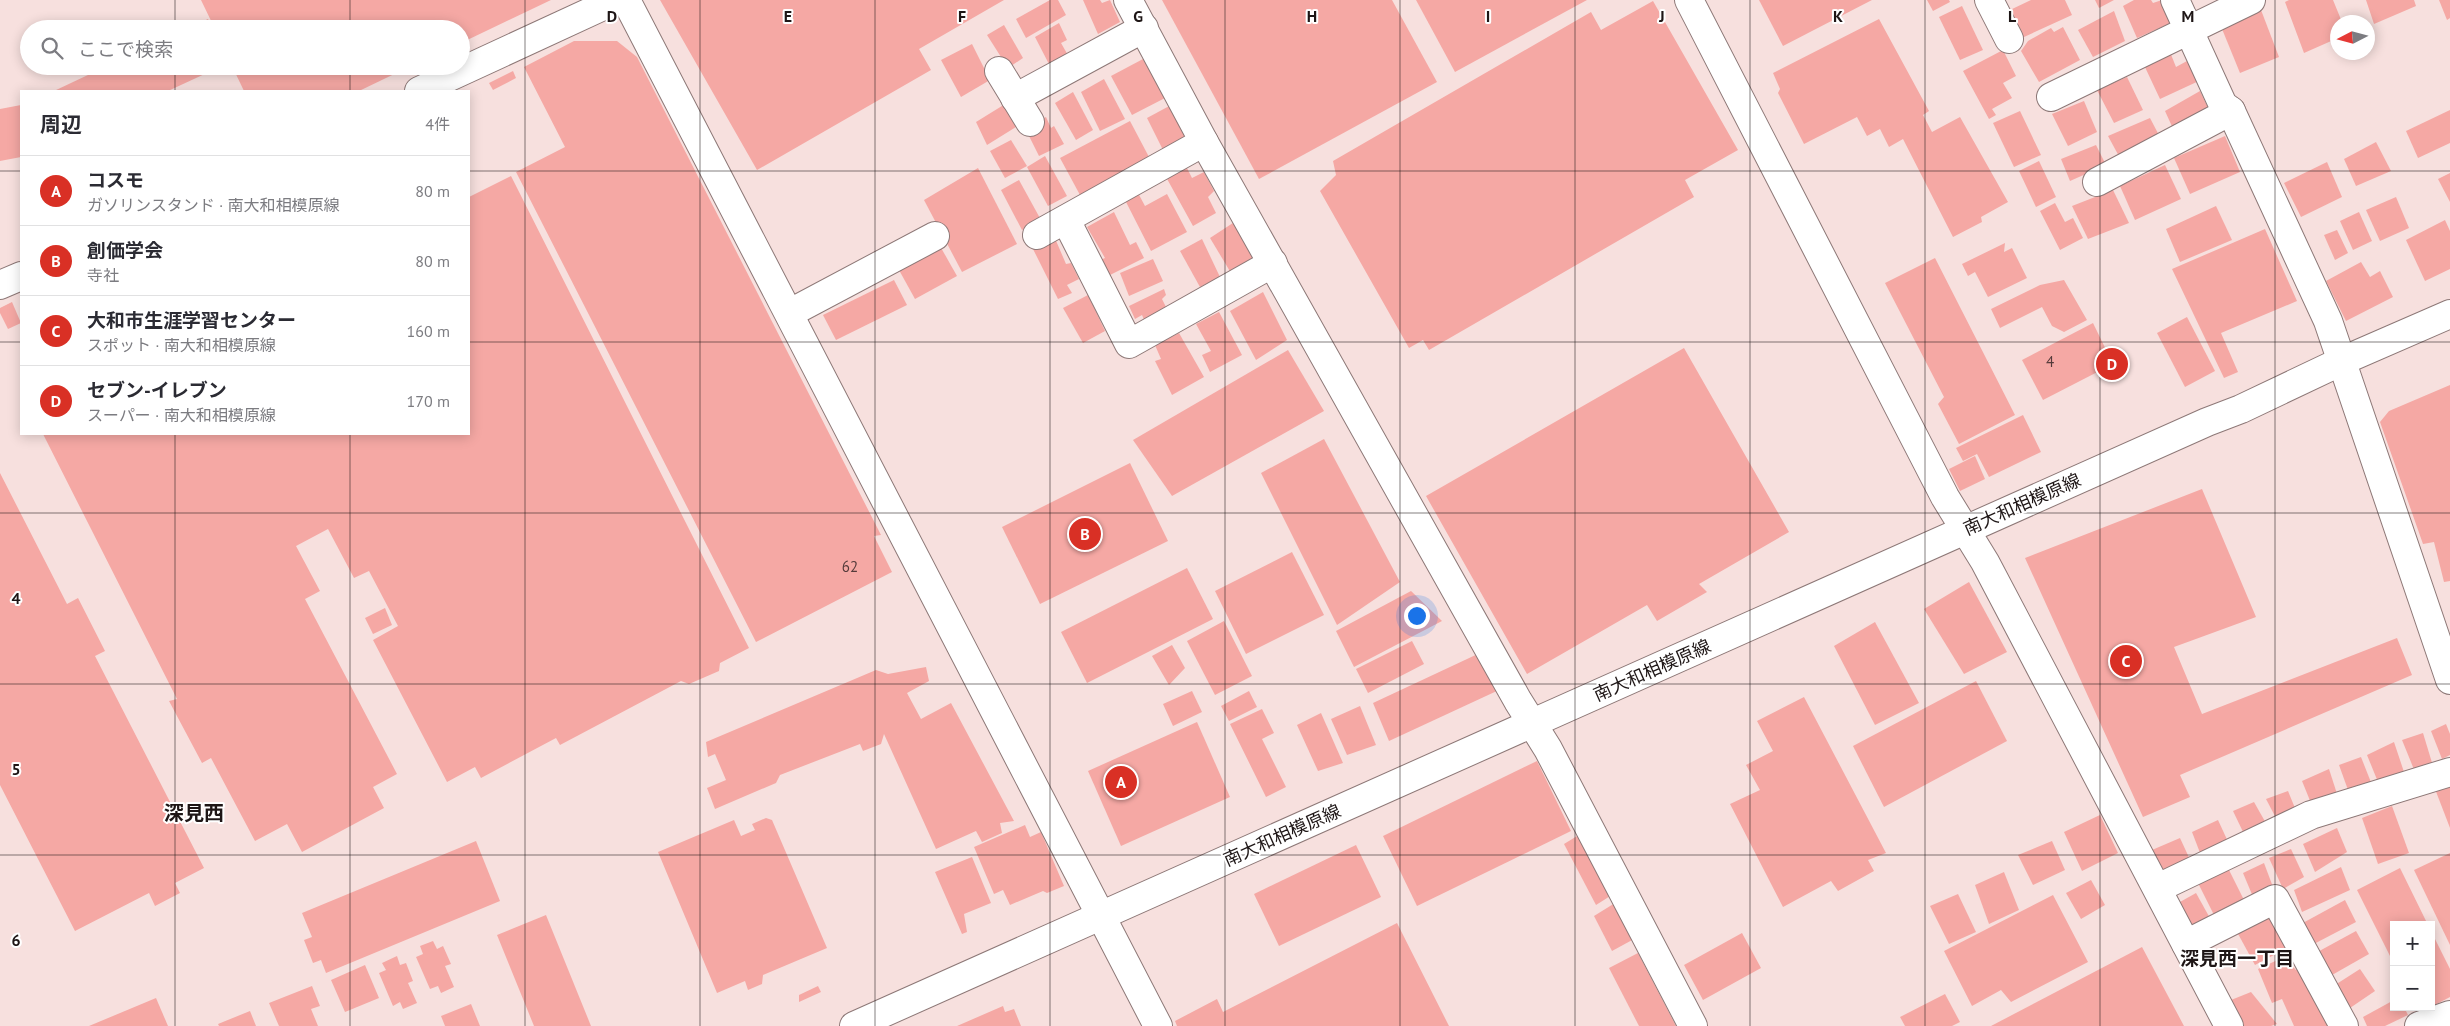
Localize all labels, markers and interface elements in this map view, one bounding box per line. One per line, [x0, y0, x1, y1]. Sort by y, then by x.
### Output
text: D [607, 6, 617, 26]
text: E [784, 6, 792, 26]
text: F [958, 6, 966, 26]
text: G [1133, 6, 1143, 26]
text: H [1307, 6, 1317, 26]
text: I [1486, 6, 1490, 26]
text: J [1658, 6, 1665, 26]
text: K [1833, 6, 1843, 26]
text: L [2008, 6, 2017, 26]
text: M [2182, 6, 2194, 26]
north arrow [2330, 15, 2375, 60]
search box [20, 20, 470, 75]
icon: search [38, 34, 66, 62]
text: ここで検索 [78, 37, 173, 61]
text: 周辺 [40, 111, 82, 138]
text: 4件 [425, 114, 450, 134]
text: コスモ [87, 168, 144, 192]
text: A [51, 181, 61, 201]
text: 80 m [415, 181, 450, 201]
text: ガソリンスタンド · 南大和相模原線 [87, 195, 340, 215]
text: 創価学会 [87, 238, 163, 262]
text: B [51, 251, 61, 271]
text: 80 m [415, 251, 450, 271]
text: 寺社 [87, 265, 119, 285]
text: 大和市生涯学習センター [87, 308, 296, 332]
text: C [52, 321, 60, 341]
text: 160 m [407, 321, 450, 341]
text: スポット · 南大和相模原線 [87, 335, 276, 355]
pin: D [2096, 345, 2128, 383]
house number: 4 [2046, 352, 2054, 371]
text: セブン-イレブン [87, 378, 227, 402]
text: D [51, 391, 61, 411]
text: 170 m [407, 391, 450, 411]
text: スーパー · 南大和相模原線 [87, 405, 276, 425]
street label: 南大和相模原線 [1960, 468, 2084, 540]
pin: B [1069, 515, 1101, 553]
house number: 62 [842, 557, 858, 576]
text: 4 [11, 588, 21, 608]
your location [1404, 603, 1430, 629]
street label: 南大和相模原線 [1590, 634, 1714, 706]
pin: C [2110, 642, 2142, 680]
text: 5 [11, 759, 21, 779]
pin: A [1105, 763, 1137, 801]
street label: 南大和相模原線 [1220, 799, 1344, 871]
district label: 深見西 [164, 800, 224, 826]
map controls [2390, 921, 2435, 1011]
button: + [2390, 921, 2435, 966]
text: 6 [11, 930, 21, 950]
district label: 深見西一丁目 [2180, 946, 2294, 970]
button: − [2390, 966, 2435, 1011]

